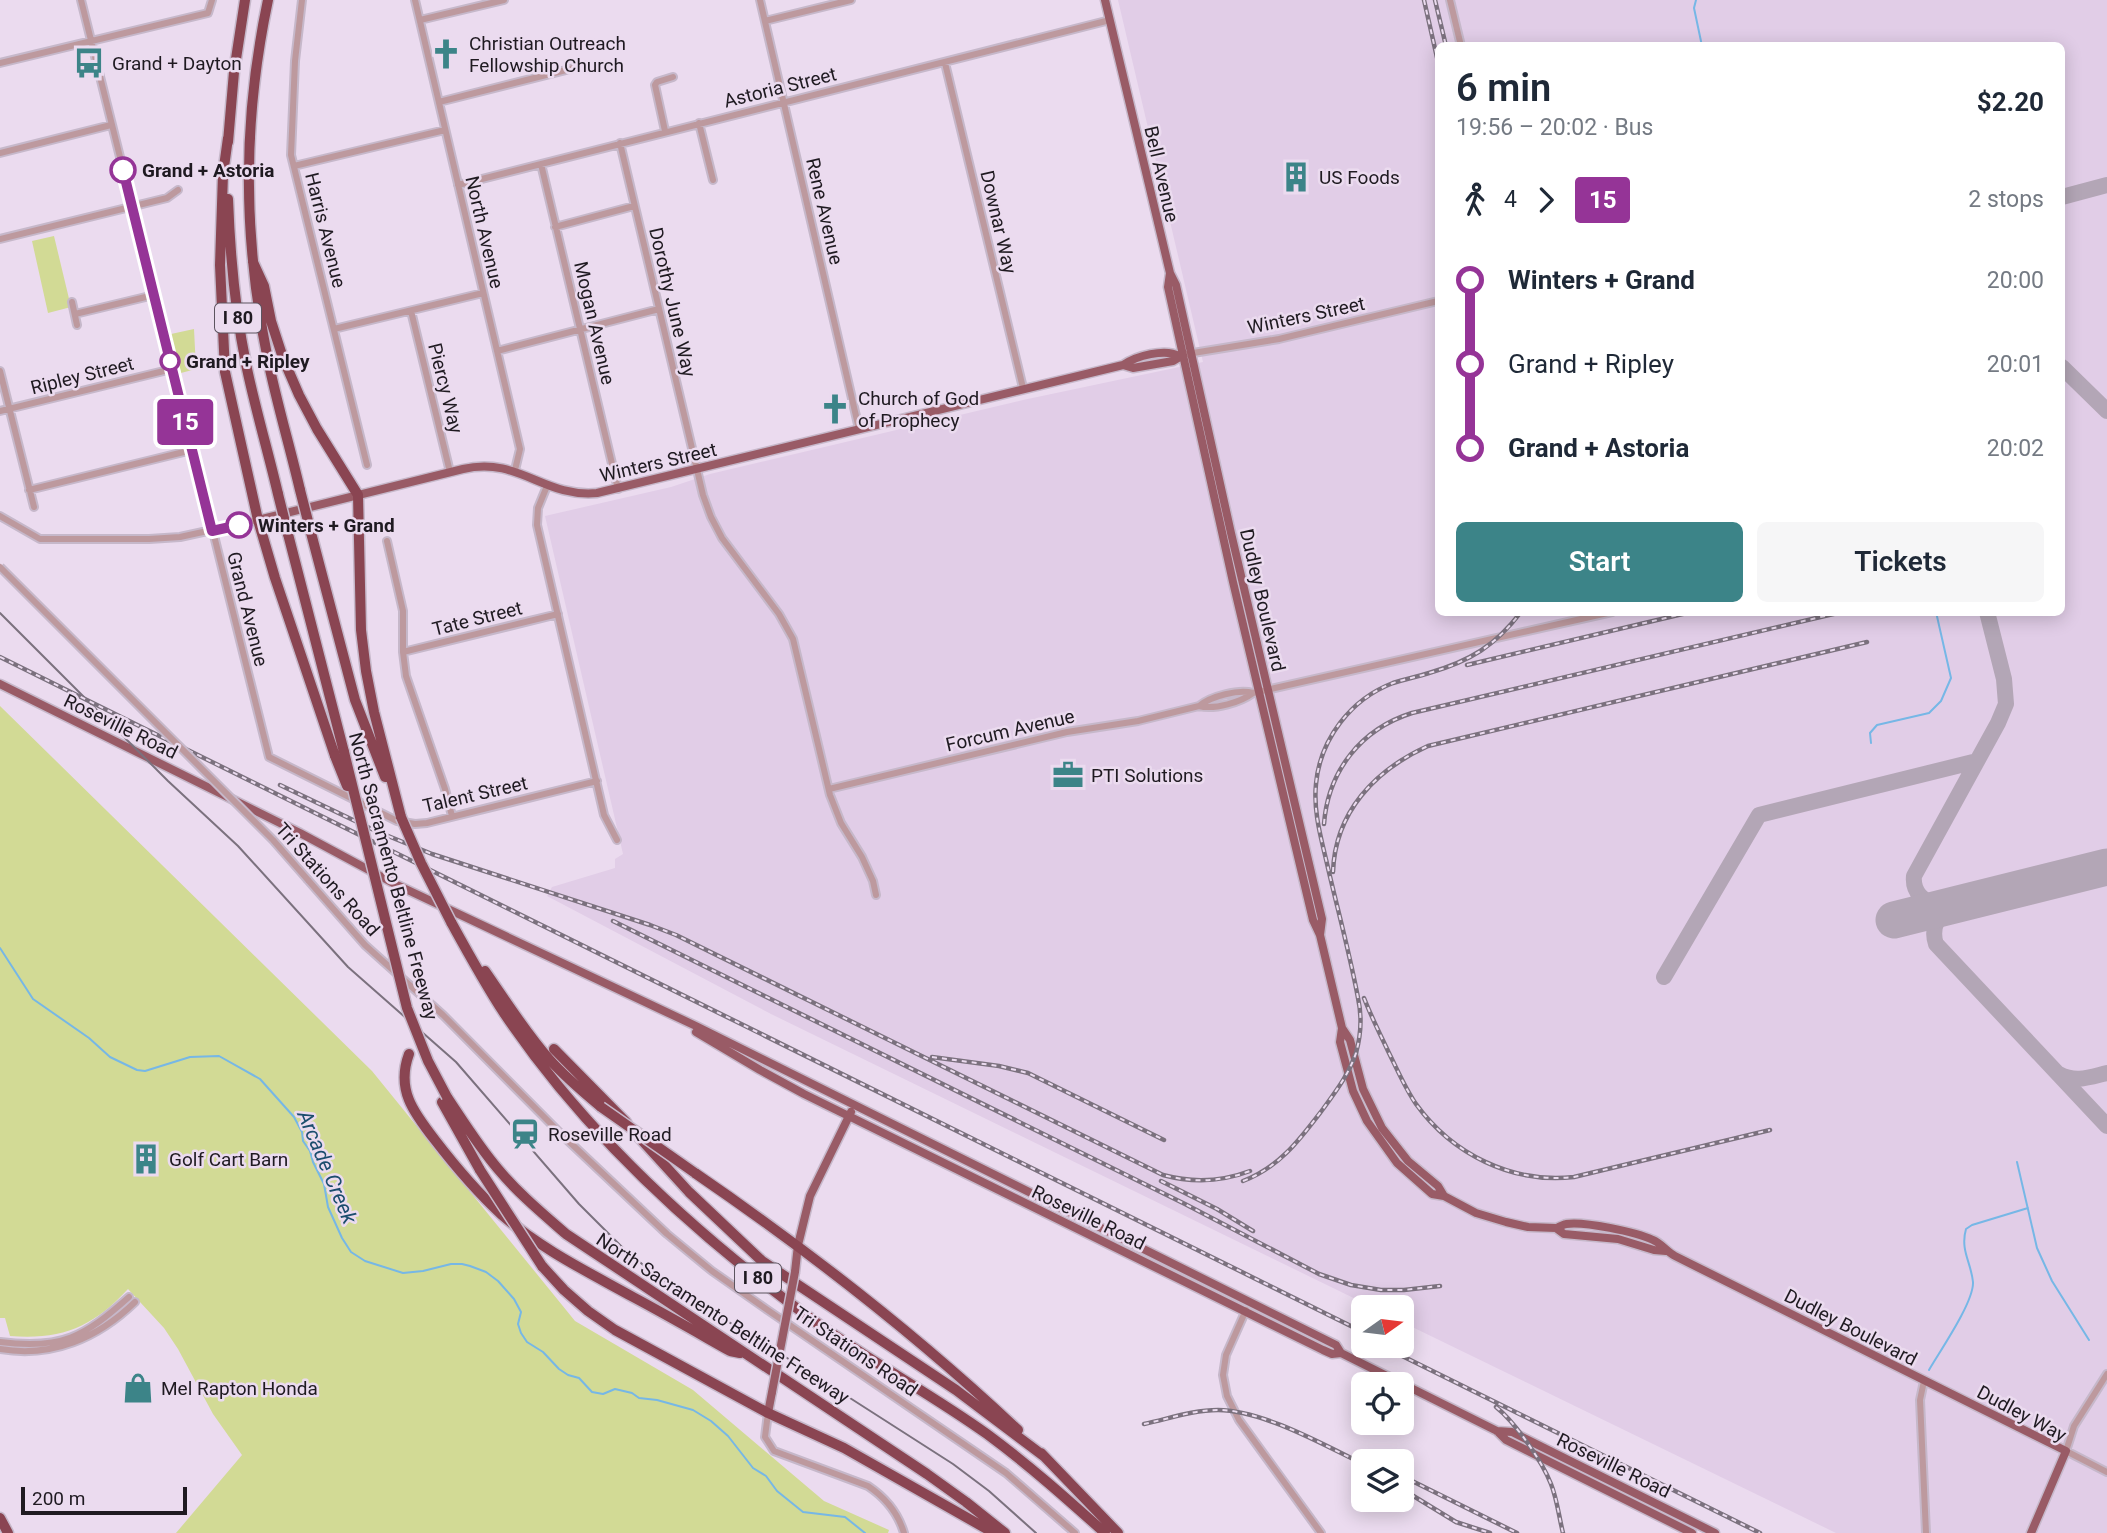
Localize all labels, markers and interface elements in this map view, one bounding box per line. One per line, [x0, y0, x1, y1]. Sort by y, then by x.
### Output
place label: Christian Outreach Fellowship Church [469, 32, 626, 77]
church icon: Christian Outreach Fellowship Church [429, 37, 463, 71]
bus stop icon: Grand + Dayton [72, 46, 106, 80]
place label: Grand + Dayton [112, 52, 242, 75]
street label: Astoria Street [721, 62, 839, 113]
text: 6 min [1456, 66, 1551, 110]
text: $2.20 [1977, 87, 2044, 117]
text: 19:56 – 20:02 · Bus [1456, 114, 1653, 141]
street label: Bell Avenue [1139, 124, 1184, 224]
street label: Rene Avenue [801, 155, 848, 267]
marker: Grand + Astoria [110, 157, 136, 183]
place label: Grand + Astoria [142, 159, 275, 182]
building icon: US Foods [1279, 160, 1313, 194]
place label: US Foods [1319, 166, 1400, 189]
street label: Downar Way [975, 168, 1022, 276]
street label: Harris Avenue [300, 170, 351, 290]
street label: North Avenue [460, 174, 509, 291]
icon: walk [1456, 181, 1494, 219]
icon: forward [1527, 181, 1565, 219]
text: 4 [1504, 186, 1517, 213]
text: 15 [1589, 186, 1616, 214]
text: 2 stops [1968, 186, 2044, 213]
street label: Dorothy June Way [644, 225, 701, 379]
street label: Mogan Avenue [569, 259, 620, 387]
text: Winters + Grand [1508, 265, 1695, 295]
text: 20:00 [1987, 267, 2044, 294]
street label: Winters Street [1245, 292, 1367, 339]
road number: I 80 [215, 304, 261, 332]
street label: Piercy Way [423, 341, 468, 436]
text: Grand + Ripley [1508, 349, 1674, 379]
place label: Grand + Ripley [186, 350, 310, 373]
marker: Grand + Ripley [160, 351, 180, 371]
text: 20:01 [1987, 351, 2044, 378]
street label: Ripley Street [28, 352, 136, 399]
place label: Church of God of Prophecy [858, 387, 979, 432]
church icon: Church of God of Prophecy [818, 392, 852, 426]
line badge: 15 [154, 399, 216, 445]
text: 15 [171, 408, 199, 436]
text: Grand + Astoria [1508, 433, 1689, 463]
text: 20:02 [1987, 435, 2044, 462]
street label: Winters Street [597, 438, 719, 487]
marker: Winters + Grand [226, 512, 252, 538]
place label: Winters + Grand [258, 514, 395, 537]
button: Start [1456, 522, 1743, 602]
button: Tickets [1757, 522, 2044, 602]
street label: Dudley Boulevard [1235, 526, 1290, 674]
street label: Grand Avenue [222, 549, 273, 669]
street label: Tate Street [430, 596, 524, 641]
street label: Roseville Road [60, 689, 181, 764]
street label: Forcum Avenue [944, 705, 1077, 756]
street label: North Sacramento Beltline Freeway [344, 730, 443, 1022]
office icon: PTI Solutions [1051, 758, 1085, 792]
place label: PTI Solutions [1091, 764, 1203, 787]
street label: Talent Street [420, 771, 530, 818]
street label: Tri Stations Road [271, 818, 385, 941]
water label: Arcade Creek [292, 1106, 362, 1228]
station icon: Roseville Road [508, 1117, 542, 1151]
place label: Roseville Road [548, 1123, 672, 1146]
building icon: Golf Cart Barn [129, 1142, 163, 1176]
place label: Golf Cart Barn [169, 1148, 288, 1171]
street label: Roseville Road [1028, 1180, 1149, 1255]
street label: North Sacramento Beltline Freeway [592, 1228, 853, 1409]
road number: I 80 [735, 1264, 781, 1293]
street label: Dudley Boulevard [1780, 1284, 1921, 1371]
north arrow [1351, 1295, 1414, 1358]
map controls [1351, 1295, 1414, 1512]
street label: Tri Stations Road [789, 1301, 922, 1401]
shop icon: Mel Rapton Honda [121, 1371, 155, 1405]
button: locate [1351, 1372, 1414, 1435]
place label: Mel Rapton Honda [161, 1377, 318, 1400]
street label: Dudley Way [1973, 1380, 2070, 1447]
street label: Roseville Road [1553, 1428, 1674, 1503]
button: layers [1351, 1449, 1414, 1512]
scale bar [21, 1484, 187, 1516]
text: 200 m [32, 1487, 85, 1510]

